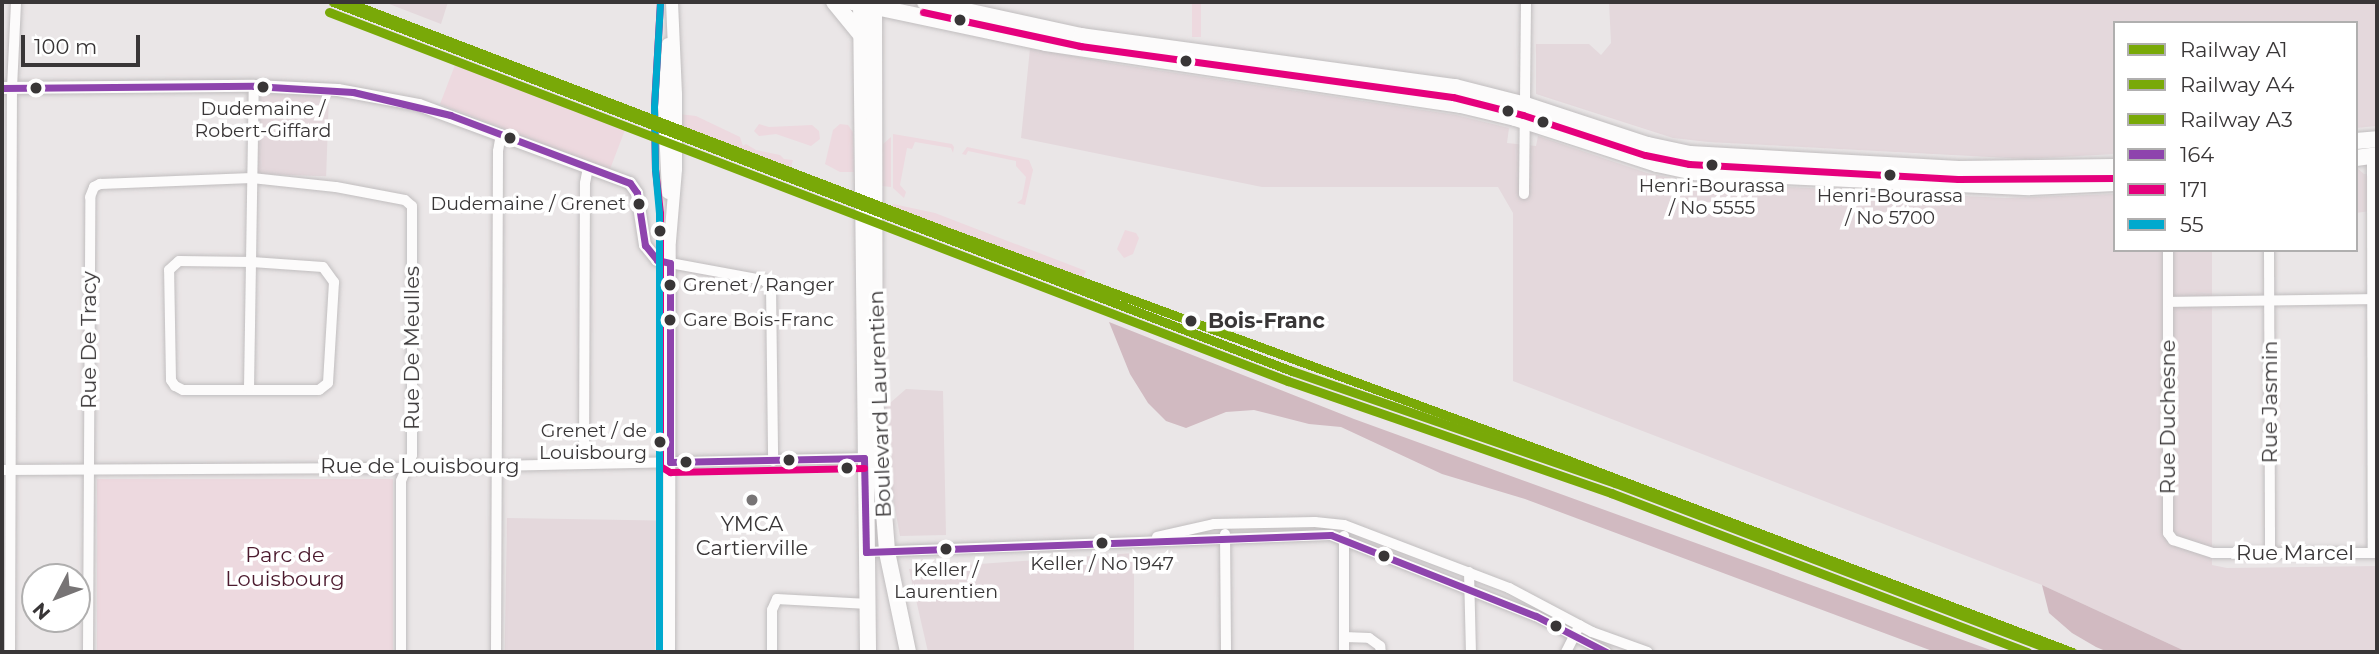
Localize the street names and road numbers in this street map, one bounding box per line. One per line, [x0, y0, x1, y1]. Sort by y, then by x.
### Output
street label: Rue De Meulles [399, 266, 425, 430]
street label: Rue De Tracy [76, 271, 102, 409]
street label: Boulevard Laurentien [863, 290, 897, 518]
street label: Rue Duchesne [2155, 340, 2181, 494]
street label: Rue Jasmin [2257, 341, 2283, 463]
street label: Rue de Louisbourg [320, 453, 520, 479]
street label: Rue Marcel [2236, 540, 2354, 566]

